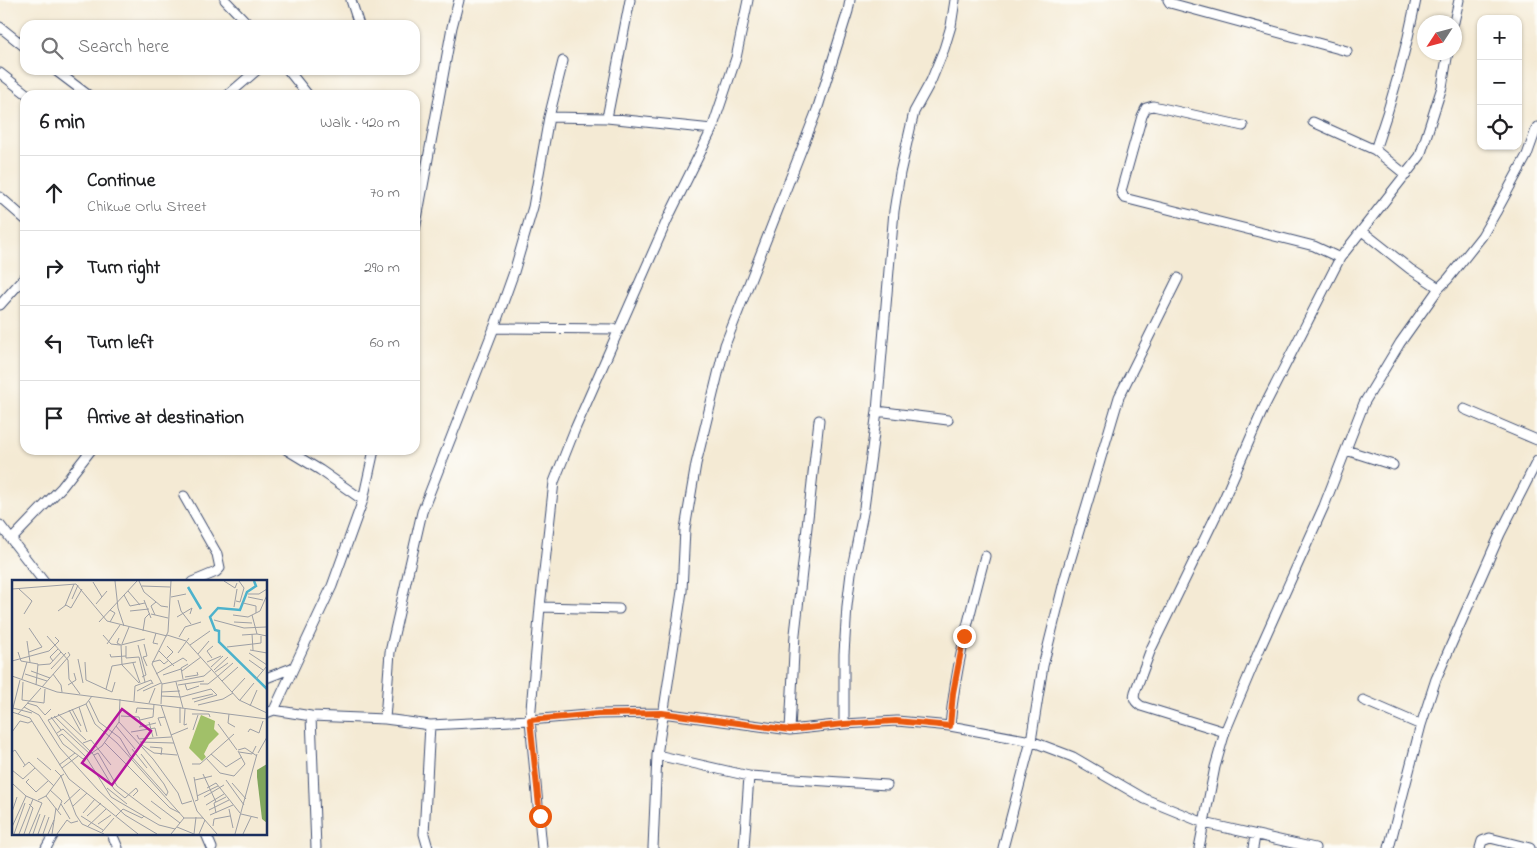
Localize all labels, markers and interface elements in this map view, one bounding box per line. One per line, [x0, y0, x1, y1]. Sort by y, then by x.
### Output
north arrow [1417, 15, 1462, 60]
map controls [1477, 15, 1522, 150]
button: + [1477, 15, 1522, 60]
search box [20, 20, 420, 75]
icon: search [38, 34, 66, 62]
text: Search here [78, 34, 169, 61]
button: − [1477, 60, 1522, 105]
button: locate [1477, 105, 1522, 150]
text: 6 min [40, 108, 85, 138]
text: Walk · 420 m [320, 111, 400, 135]
text: Continue [87, 168, 155, 195]
icon: ahead [40, 179, 68, 207]
text: 70 m [370, 181, 400, 205]
text: Chikwe Orlu Street [87, 195, 207, 219]
icon: right [40, 254, 68, 282]
text: Turn right [87, 255, 160, 282]
text: 290 m [364, 256, 400, 280]
icon: left [40, 329, 68, 357]
text: Turn left [87, 330, 154, 357]
text: 60 m [370, 331, 400, 355]
icon: arrive [40, 404, 68, 432]
text: Arrive at destination [87, 405, 244, 432]
inset map [12, 580, 268, 836]
route end [953, 625, 976, 648]
route start [529, 805, 552, 828]

